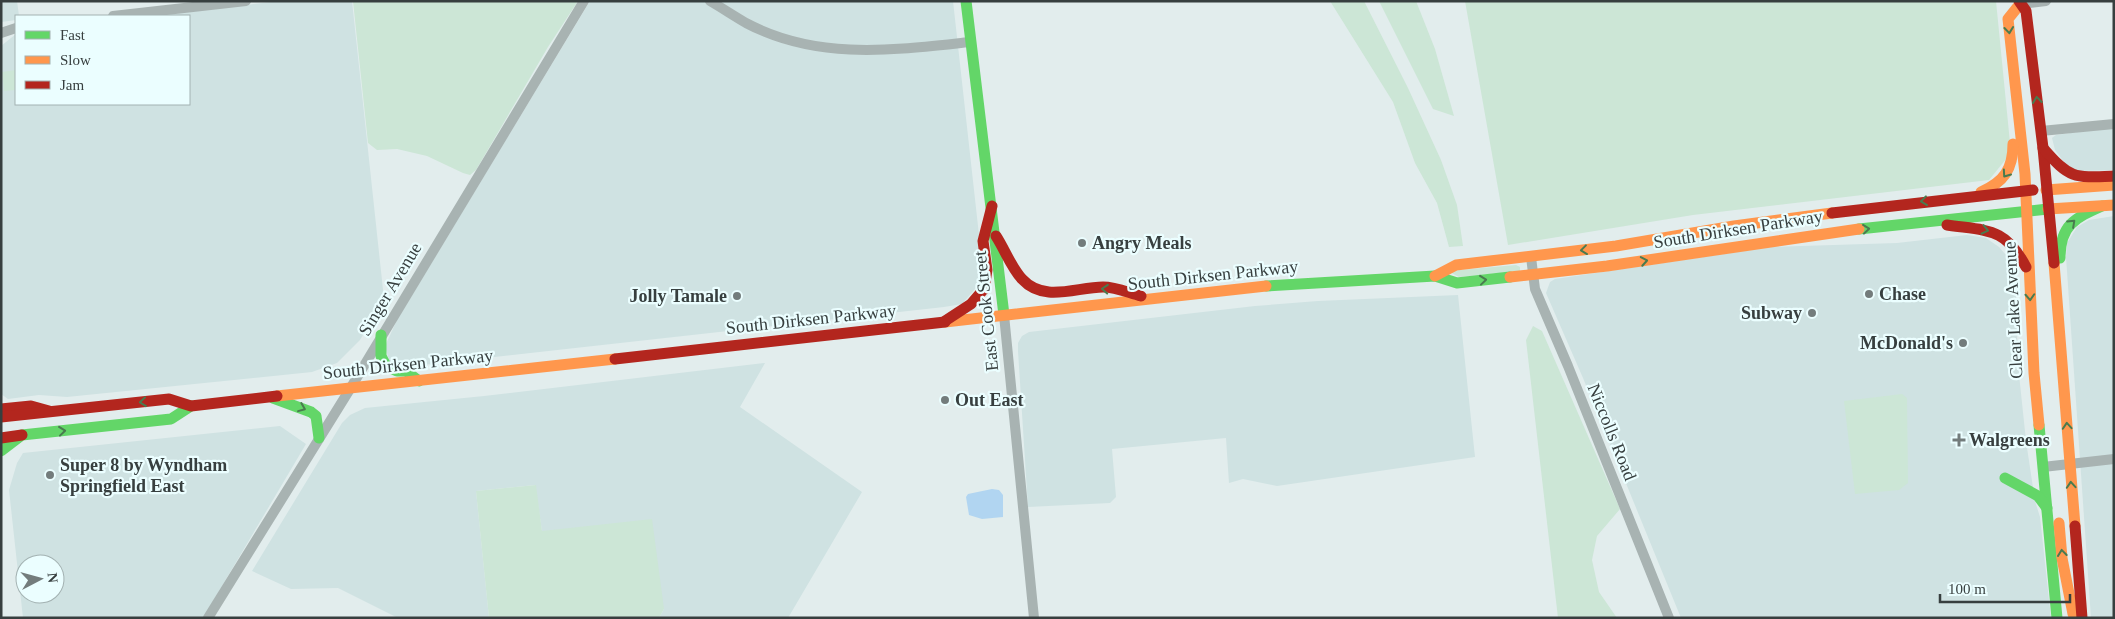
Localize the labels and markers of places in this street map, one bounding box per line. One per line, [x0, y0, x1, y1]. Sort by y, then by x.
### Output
place label: Angry Meals [1092, 233, 1191, 253]
marker: Angry Meals [1076, 237, 1088, 249]
place label: Chase [1879, 284, 1926, 304]
place label: Jolly Tamale [629, 286, 727, 306]
marker: Chase [1863, 288, 1875, 300]
marker: Jolly Tamale [731, 290, 743, 302]
place label: Subway [1741, 303, 1802, 323]
marker: Subway [1806, 307, 1818, 319]
place label: McDonald's [1860, 333, 1953, 353]
marker: McDonald's [1957, 337, 1969, 349]
place label: Out East [955, 390, 1024, 410]
marker: Out East [939, 394, 951, 406]
place label: Walgreens [1969, 430, 2050, 450]
marker: Walgreens [1953, 434, 1965, 446]
place label: Super 8 by Wyndham Springfield East [60, 455, 227, 496]
marker: Super 8 by Wyndham Springfield East [44, 469, 56, 481]

